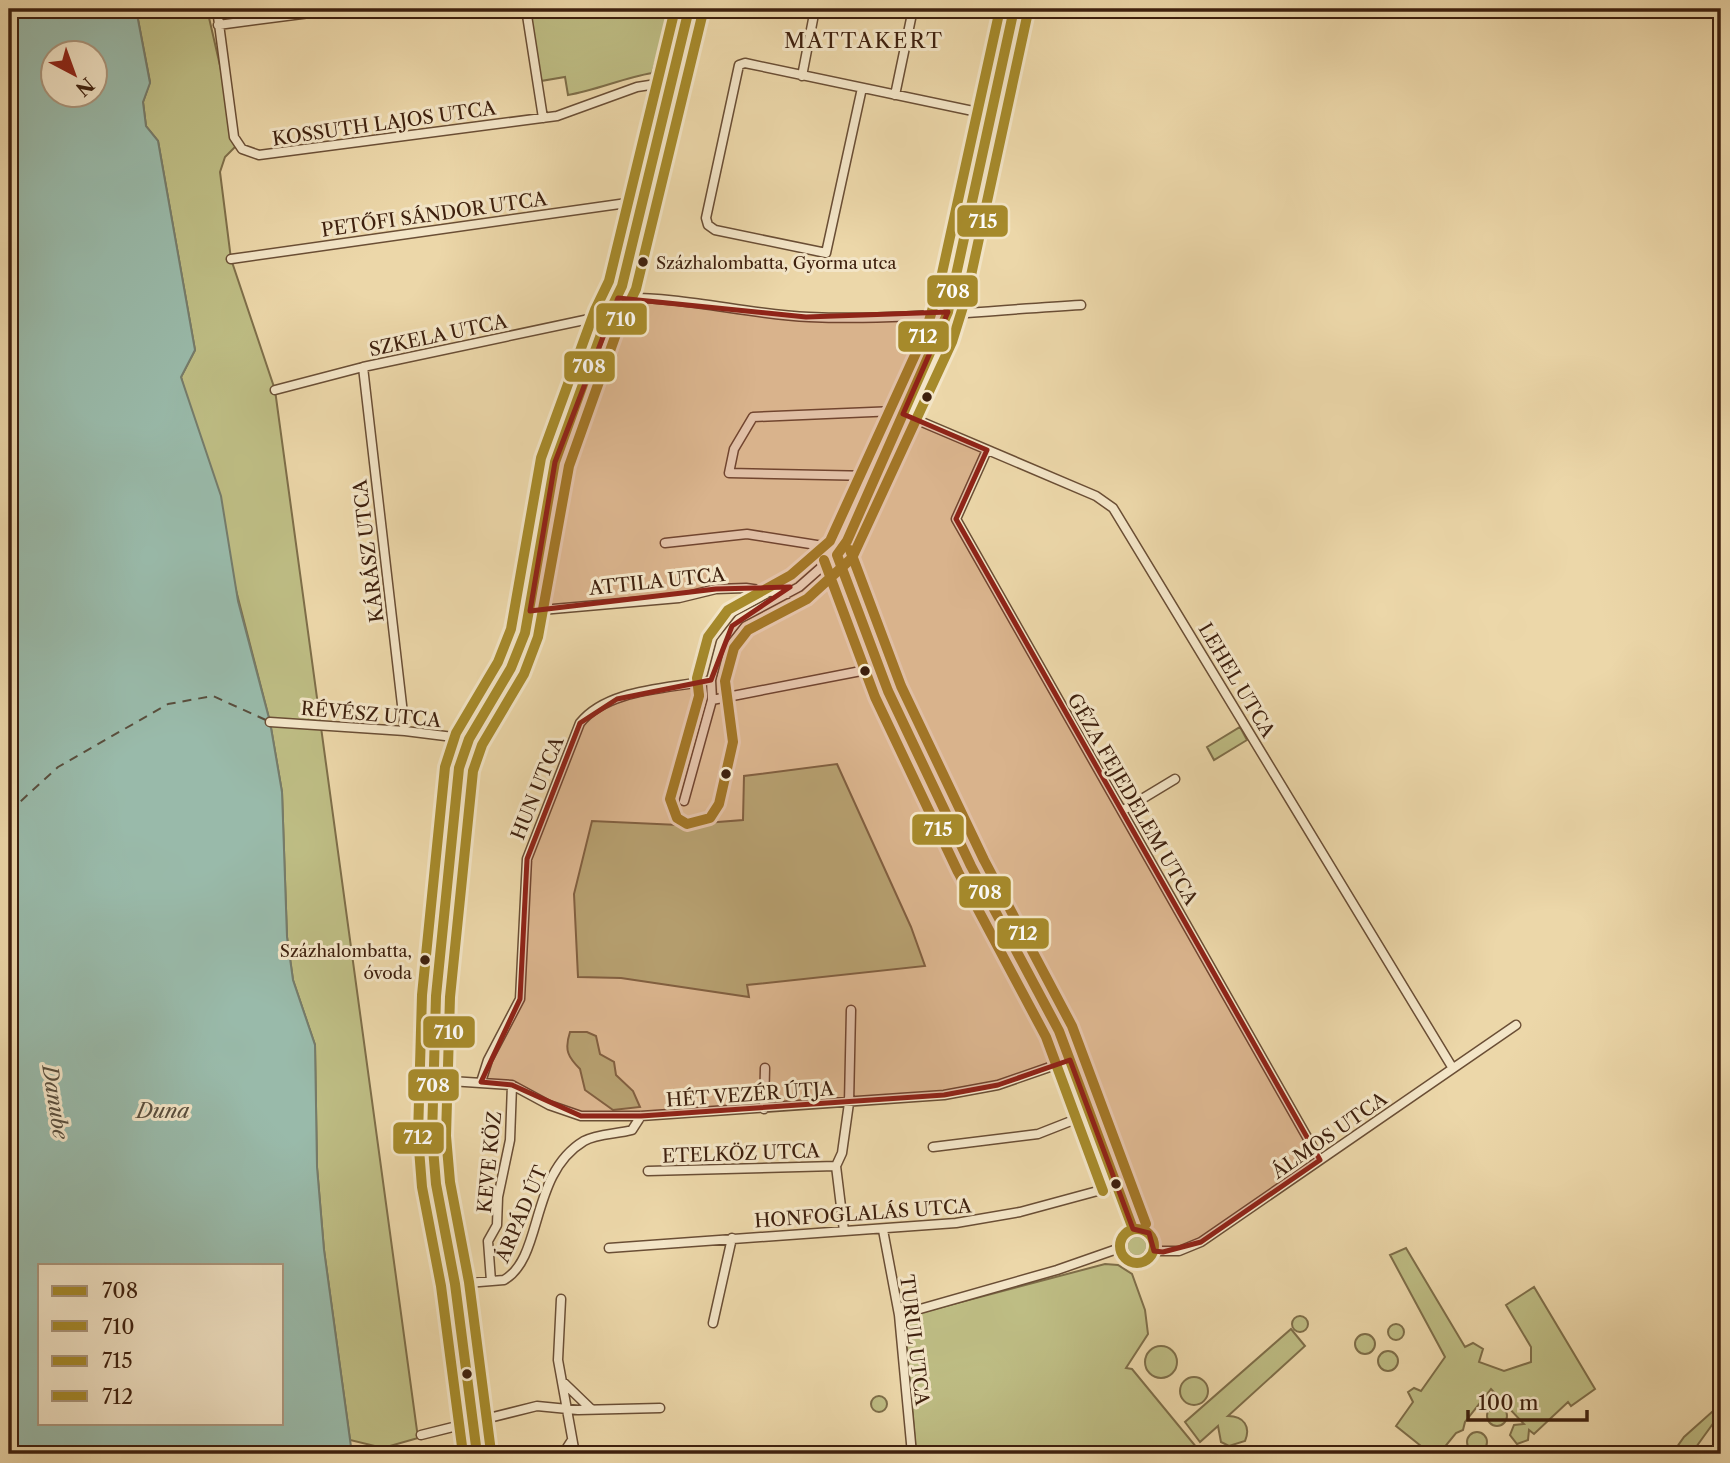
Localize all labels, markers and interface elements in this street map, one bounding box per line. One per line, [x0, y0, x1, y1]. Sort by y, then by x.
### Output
district label: MATTAKERT [784, 28, 944, 53]
north arrow [38, 38, 108, 108]
text: N [71, 72, 99, 101]
street label: KOSSUTH LAJOS UTCA [271, 96, 498, 151]
street label: PETŐFI SÁNDOR UTCA [320, 187, 549, 242]
line badge: 715 [956, 204, 1009, 238]
text: 715 [969, 210, 997, 233]
place label: Százhalombatta, Gyorma utca [656, 253, 896, 273]
marker: Százhalombatta, Gyorma utca [636, 255, 650, 269]
line badge: 708 [926, 274, 979, 308]
text: 708 [936, 280, 970, 303]
line badge: 710 [595, 302, 648, 336]
text: 710 [606, 308, 636, 331]
street label: SZKELA UTCA [367, 309, 510, 361]
line badge: 712 [897, 320, 950, 353]
text: 712 [908, 325, 938, 348]
line badge: 708 [563, 350, 616, 383]
text: 708 [572, 355, 606, 378]
unlabelled marker [920, 390, 934, 404]
street label: KÁRÁSZ UTCA [348, 477, 389, 624]
street label: ATTILA UTCA [587, 563, 727, 600]
street label: LEHEL UTCA [1193, 619, 1280, 742]
unlabelled marker [858, 664, 872, 678]
street label: GÉZA FEJEDELEM UTCA [1062, 689, 1203, 910]
street label: RÉVÉSZ UTCA [300, 697, 443, 732]
street label: HUN UTCA [506, 732, 569, 843]
unlabelled marker [719, 767, 733, 781]
line badge: 715 [911, 813, 965, 846]
text: 715 [924, 818, 952, 841]
line badge: 708 [958, 875, 1012, 909]
text: 708 [968, 881, 1002, 904]
line badge: 712 [996, 917, 1050, 950]
text: 712 [1008, 922, 1038, 945]
place label: Százhalombatta, óvoda [280, 941, 412, 983]
marker: Százhalombatta, óvoda [418, 953, 432, 967]
line badge: 710 [422, 1015, 476, 1049]
text: 710 [434, 1021, 464, 1044]
water label: Danube [37, 1061, 74, 1142]
line badge: 708 [407, 1068, 460, 1102]
text: 708 [416, 1074, 450, 1097]
street label: HÉT VEZÉR ÚTJA [665, 1077, 836, 1112]
street label: ÁLMOS UTCA [1266, 1087, 1392, 1184]
water label: Duna [134, 1098, 190, 1123]
street label: KEVE KÖZ [473, 1110, 506, 1214]
line badge: 712 [392, 1121, 445, 1155]
text: 712 [403, 1126, 433, 1149]
street label: ETELKÖZ UTCA [662, 1139, 821, 1168]
street label: ÁRPÁD ÚT [490, 1162, 552, 1267]
unlabelled marker [1109, 1177, 1123, 1191]
street label: HONFOGLALÁS UTCA [754, 1194, 973, 1233]
legend [38, 1264, 284, 1424]
street label: TURUL UTCA [895, 1273, 934, 1408]
text: 708 [102, 1278, 138, 1303]
text: 710 [102, 1314, 134, 1339]
text: 715 [102, 1348, 133, 1373]
unlabelled marker [460, 1367, 474, 1381]
scale bar [1468, 1379, 1586, 1423]
text: 712 [102, 1384, 133, 1409]
text: 100 m [1478, 1390, 1539, 1415]

